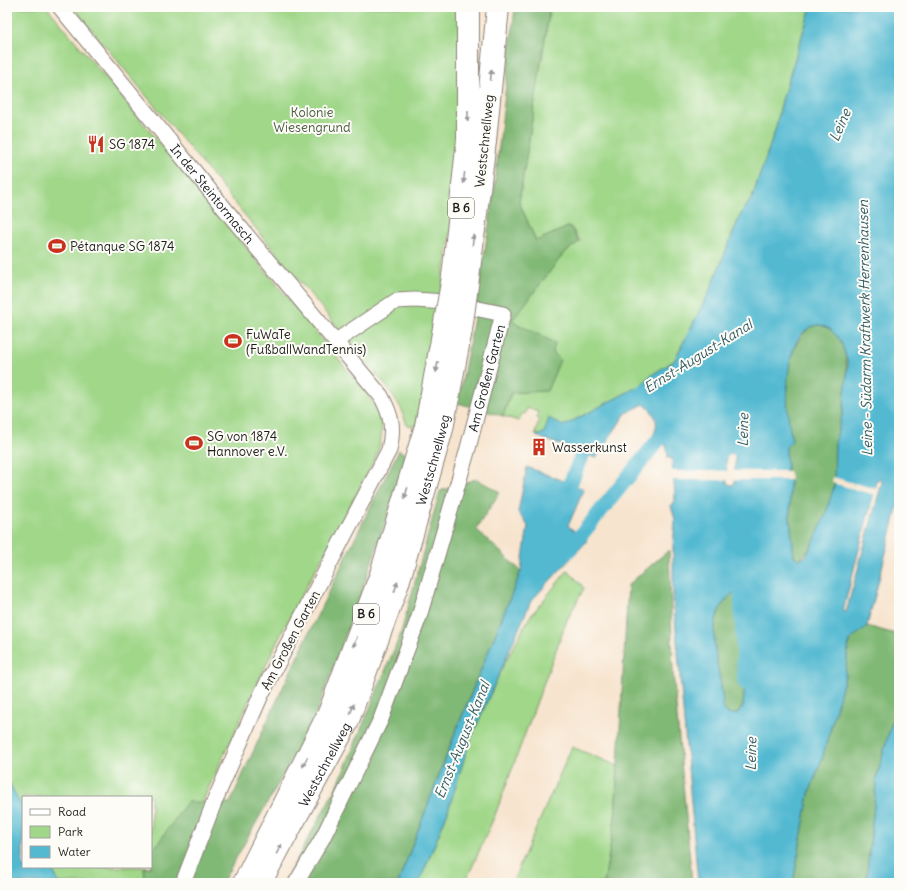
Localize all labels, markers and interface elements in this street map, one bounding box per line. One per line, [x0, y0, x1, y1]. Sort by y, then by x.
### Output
one-way arrow [488, 68, 495, 81]
street label: Westschnellweg [471, 94, 498, 188]
park label: Kolonie Wiesengrund [273, 104, 351, 136]
water label: Leine [825, 105, 855, 144]
one-way arrow [465, 110, 471, 123]
restaurant icon: SG 1874 [86, 134, 106, 154]
place label: SG 1874 [109, 136, 155, 153]
street label: In der Steintormasch [166, 141, 258, 248]
one-way arrow [461, 172, 467, 184]
road number: B 6 [448, 198, 474, 218]
water label: Leine - Südarm Kraftwerk Herrenhausen [854, 199, 876, 456]
one-way arrow [470, 234, 476, 246]
sports icon: Pétanque SG 1874 [47, 236, 67, 256]
place label: Pétanque SG 1874 [70, 238, 174, 255]
water label: Ernst-August-Kanal [640, 314, 757, 397]
street label: Am Großen Garten [465, 322, 509, 434]
place label: FuWaTe (FußballWandTennis) [246, 326, 366, 358]
sports icon: FuWaTe (FußballWandTennis) [223, 331, 243, 351]
one-way arrow [434, 361, 440, 373]
water label: Leine [734, 412, 752, 447]
street label: Westschnellweg [413, 413, 454, 508]
place label: SG von 1874 Hannover e.V. [207, 428, 287, 460]
sports icon: SG von 1874 Hannover e.V. [184, 433, 204, 453]
building icon: Wasserkunst [529, 437, 549, 457]
place label: Wasserkunst [552, 439, 628, 456]
one-way arrow [403, 487, 409, 499]
one-way arrow [394, 580, 400, 592]
street label: Am Großen Garten [257, 587, 324, 693]
road number: B 6 [353, 604, 379, 624]
one-way arrow [352, 637, 358, 649]
water label: Ernst-August-Kanal [430, 677, 494, 801]
one-way arrow [349, 703, 355, 715]
street label: Westschnellweg [295, 719, 355, 810]
water label: Leine [742, 736, 760, 771]
one-way arrow [302, 756, 308, 768]
legend [22, 796, 152, 868]
text: Road [58, 804, 86, 819]
text: Park [58, 824, 83, 839]
one-way arrow [276, 843, 282, 855]
text: Water [58, 844, 91, 859]

